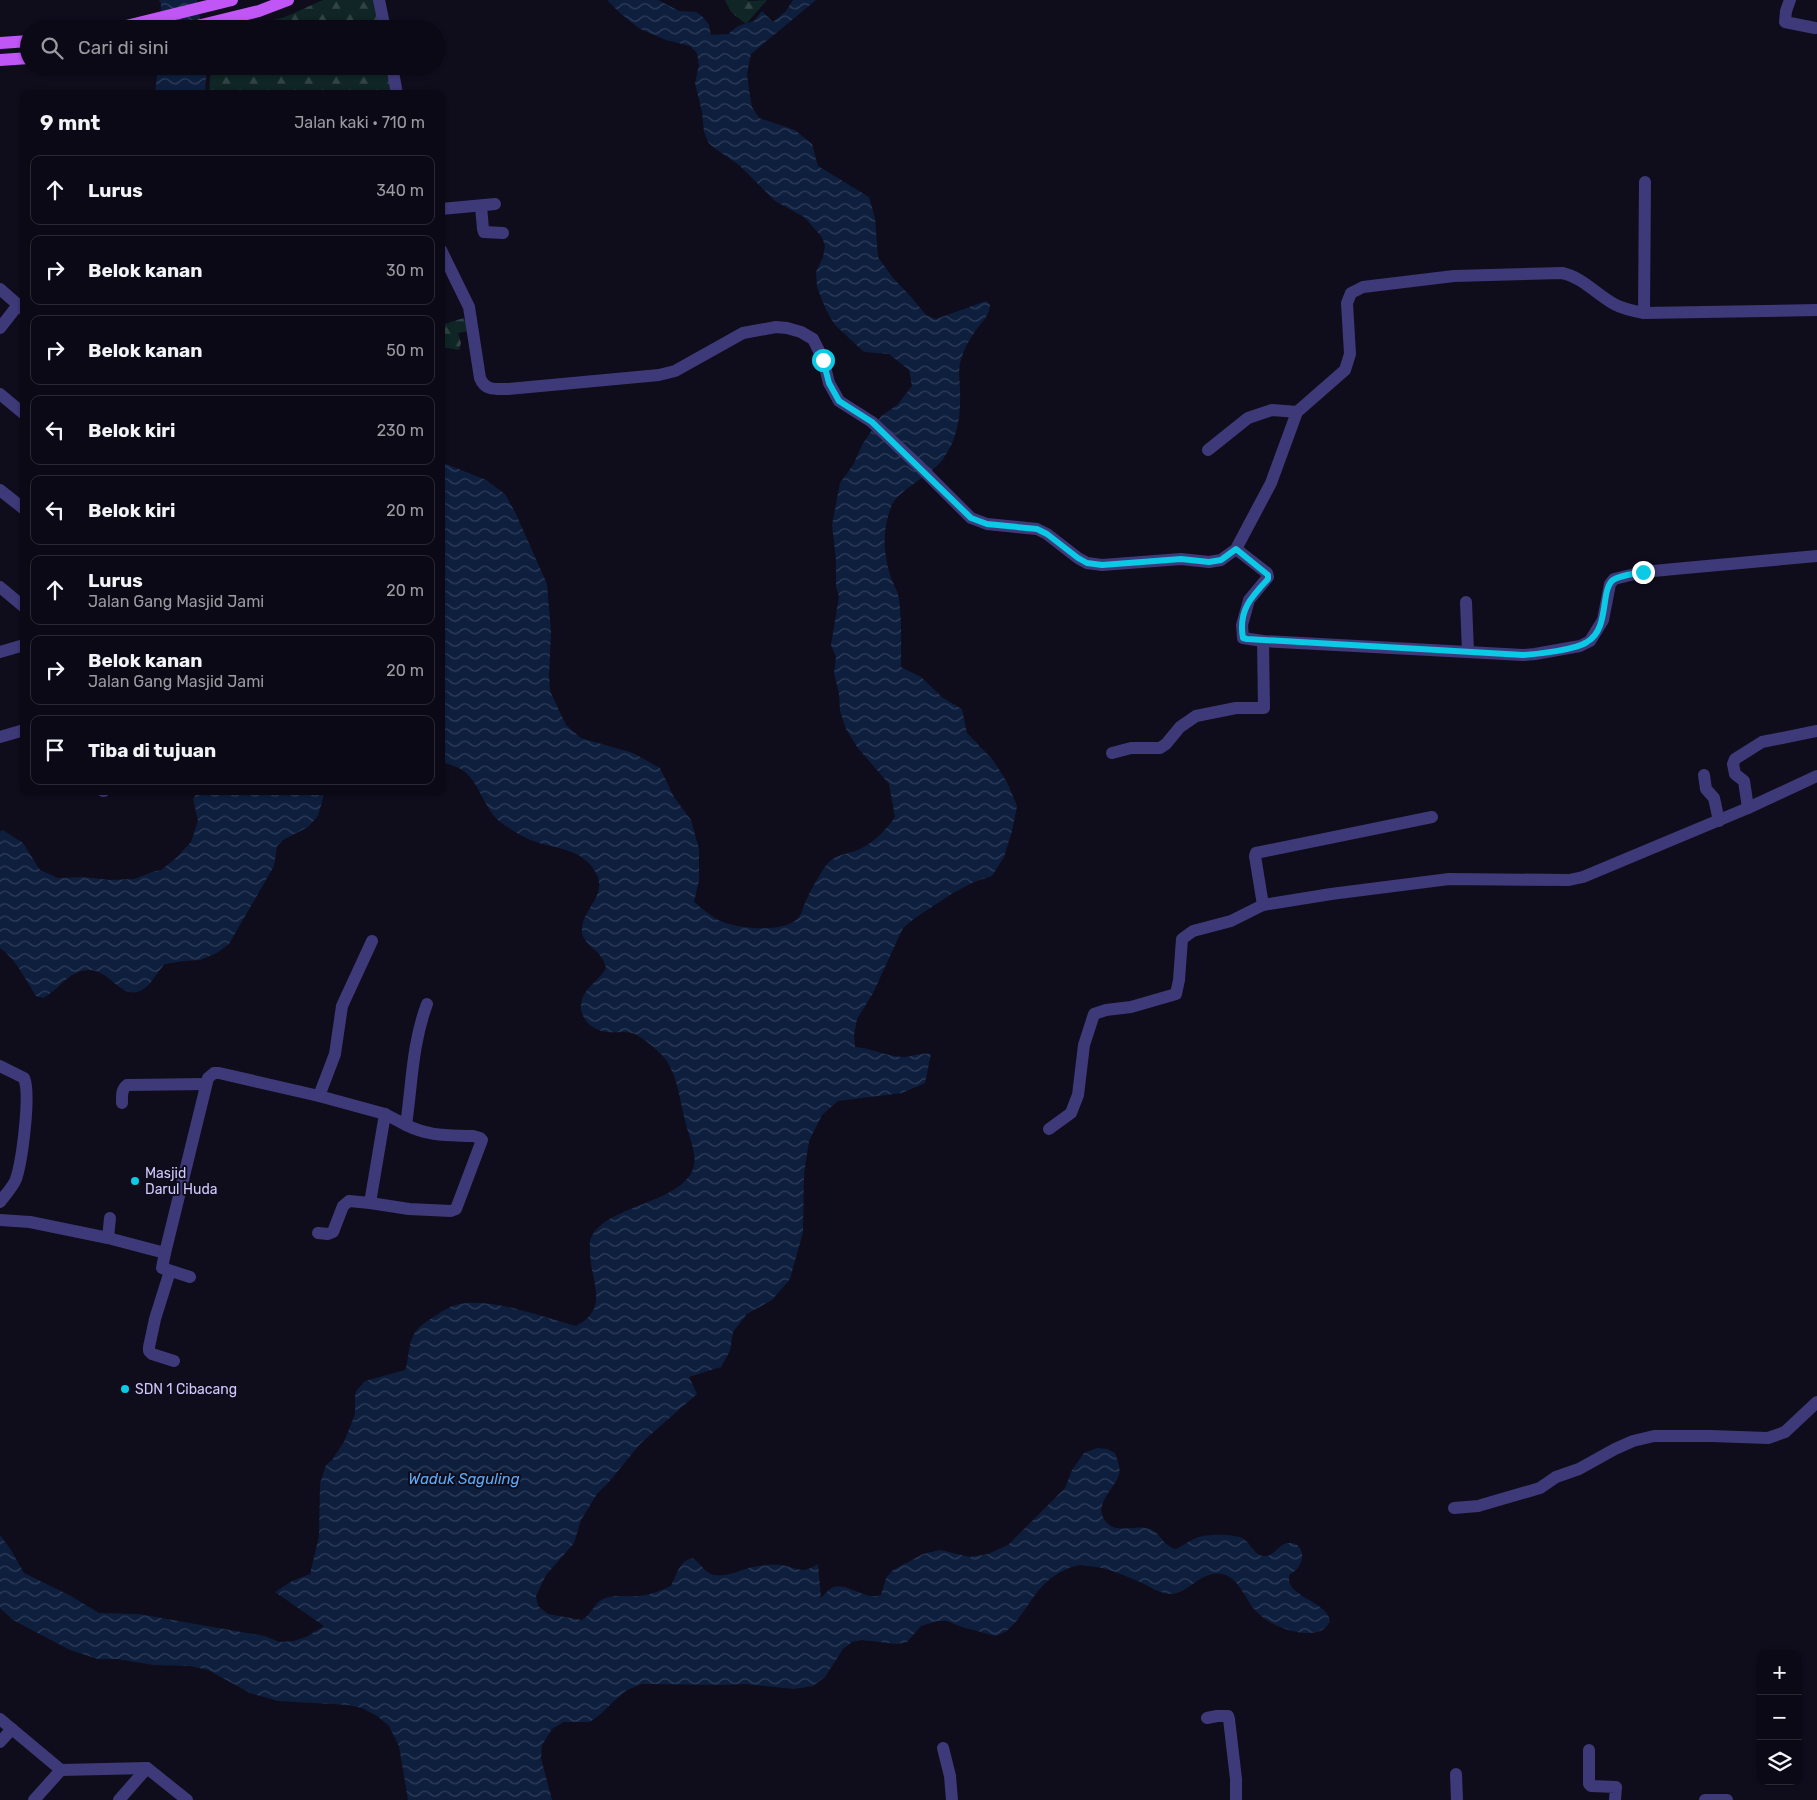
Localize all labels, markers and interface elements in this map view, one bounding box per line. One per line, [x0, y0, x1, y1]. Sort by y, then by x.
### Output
search box [20, 20, 445, 75]
icon: search [38, 34, 66, 62]
text: Cari di sini [78, 36, 169, 59]
text: 9 mnt [40, 110, 100, 135]
text: Jalan kaki · 710 m [294, 113, 425, 132]
icon: ahead [41, 176, 69, 204]
text: Lurus [88, 179, 143, 202]
text: 340 m [376, 181, 424, 200]
icon: right [41, 256, 69, 284]
text: Belok kanan [88, 259, 203, 282]
text: 30 m [386, 261, 424, 280]
icon: right [41, 336, 69, 364]
text: Belok kanan [88, 339, 203, 362]
text: 50 m [386, 341, 424, 360]
route start [812, 349, 835, 372]
icon: left [41, 416, 69, 444]
text: Belok kiri [88, 419, 175, 442]
text: 230 m [377, 421, 424, 440]
icon: left [41, 496, 69, 524]
text: Belok kiri [88, 499, 175, 522]
text: 20 m [386, 501, 424, 520]
route end [1632, 561, 1655, 584]
text: Lurus [88, 569, 143, 592]
icon: ahead [41, 576, 69, 604]
text: 20 m [386, 581, 424, 600]
text: Jalan Gang Masjid Jami [88, 592, 264, 611]
text: Belok kanan [88, 649, 203, 672]
icon: right [41, 656, 69, 684]
text: 20 m [386, 661, 424, 680]
text: Jalan Gang Masjid Jami [88, 672, 264, 691]
icon: arrive [41, 736, 69, 764]
text: Tiba di tujuan [88, 739, 216, 762]
place label: Masjid Darul Huda [145, 1165, 217, 1198]
marker: Masjid Darul Huda [129, 1175, 141, 1187]
place label: SDN 1 Cibacang [135, 1381, 237, 1398]
marker: SDN 1 Cibacang [119, 1383, 131, 1395]
water label: Waduk Saguling [408, 1470, 520, 1488]
map controls [1757, 1650, 1802, 1785]
button: + [1757, 1650, 1802, 1695]
button: − [1757, 1695, 1802, 1740]
button: layers [1757, 1740, 1802, 1785]

